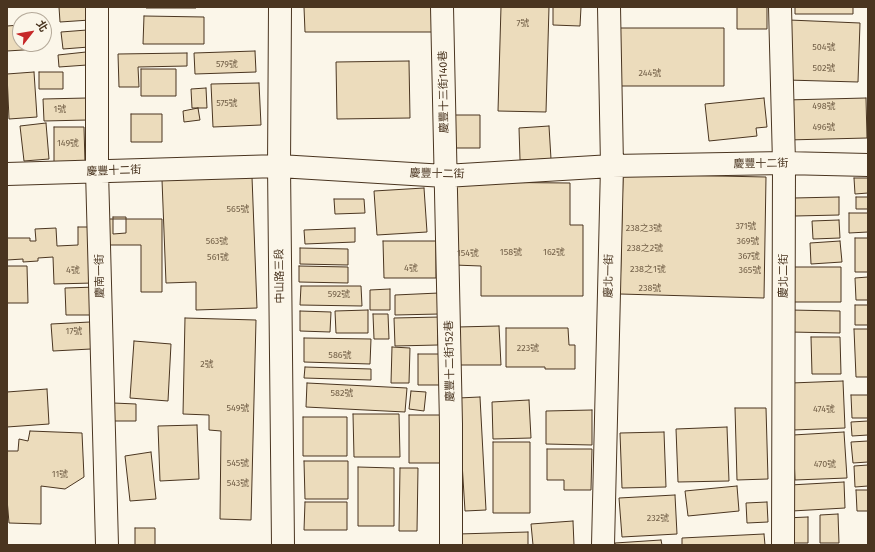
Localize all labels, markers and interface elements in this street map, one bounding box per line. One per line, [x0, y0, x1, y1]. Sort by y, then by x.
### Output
north arrow [12, 12, 52, 52]
text: 北 [33, 18, 50, 34]
house number: 7號 [517, 18, 529, 28]
house number: 504號 [812, 42, 836, 52]
street label: 慶豐十三街140巷 [437, 51, 451, 133]
house number: 579號 [216, 59, 238, 69]
house number: 502號 [813, 63, 835, 73]
house number: 244號 [639, 68, 661, 78]
house number: 575號 [216, 98, 238, 108]
house number: 498號 [812, 101, 836, 111]
house number: 1號 [54, 104, 66, 114]
house number: 496號 [812, 122, 836, 132]
house number: 149號 [57, 138, 79, 148]
street label: 慶豐十二街 [733, 157, 789, 171]
street label: 慶豐十二街 [86, 163, 142, 179]
street label: 慶豐十二街 [409, 167, 465, 181]
house number: 565號 [227, 204, 249, 214]
house number: 371號 [735, 221, 757, 231]
house number: 238之3號 [626, 223, 662, 233]
house number: 563號 [206, 236, 228, 246]
house number: 369號 [737, 236, 759, 246]
house number: 238之2號 [627, 243, 663, 253]
house number: 158號 [500, 247, 522, 257]
house number: 162號 [543, 247, 565, 257]
street label: 中山路三段 [273, 248, 287, 304]
house number: 154號 [457, 248, 479, 258]
house number: 367號 [738, 251, 760, 261]
house number: 561號 [207, 252, 229, 262]
street label: 慶南一街 [93, 254, 107, 298]
street label: 慶北一街 [602, 254, 616, 298]
street label: 慶北二街 [777, 254, 791, 298]
house number: 4號 [404, 263, 418, 273]
house number: 238之1號 [630, 264, 666, 274]
house number: 4號 [66, 265, 80, 275]
house number: 365號 [739, 265, 761, 275]
house number: 238號 [639, 283, 661, 293]
house number: 592號 [328, 289, 350, 299]
street label: 慶豐十二街152巷 [443, 320, 457, 402]
house number: 17號 [66, 326, 82, 336]
house number: 223號 [517, 343, 539, 353]
house number: 586號 [328, 350, 352, 360]
house number: 2號 [200, 359, 214, 369]
house number: 582號 [331, 388, 353, 398]
house number: 549號 [227, 403, 249, 413]
house number: 474號 [813, 404, 835, 414]
house number: 545號 [227, 458, 249, 468]
house number: 470號 [814, 459, 836, 469]
house number: 11號 [52, 469, 68, 479]
house number: 543號 [227, 478, 249, 488]
house number: 232號 [647, 513, 669, 523]

